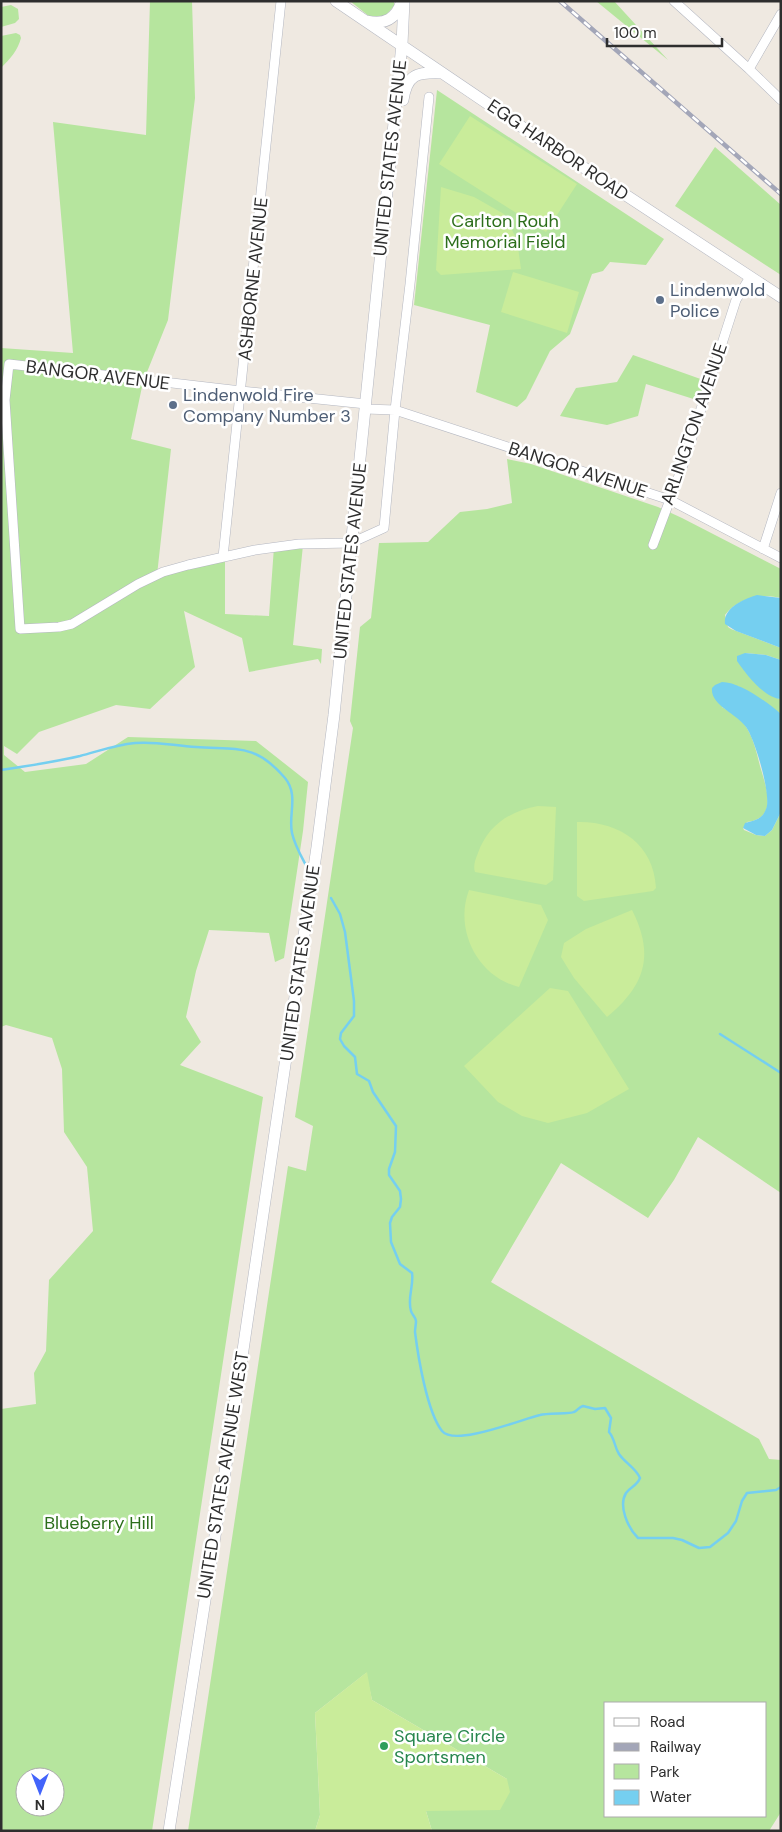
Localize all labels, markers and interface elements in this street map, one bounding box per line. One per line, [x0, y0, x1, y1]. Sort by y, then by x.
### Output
scale bar [607, 15, 722, 47]
text: 100 m [614, 23, 657, 43]
street label: UNITED STATES AVENUE [368, 59, 412, 257]
street label: EGG HARBOR ROAD [483, 94, 633, 206]
street label: ASHBORNE AVENUE [232, 196, 274, 362]
park label: Carlton Rouh Memorial Field [444, 209, 566, 254]
place label: Lindenwold Police [670, 278, 765, 323]
marker: Lindenwold Police [654, 294, 666, 306]
street label: ARLINGTON AVENUE [655, 340, 733, 508]
street label: BANGOR AVENUE [25, 354, 171, 396]
place label: Lindenwold Fire Company Number 3 [183, 383, 351, 428]
marker: Lindenwold Fire Company Number 3 [167, 399, 179, 411]
street label: BANGOR AVENUE [505, 436, 651, 504]
street label: UNITED STATES AVENUE [328, 462, 372, 660]
street label: UNITED STATES AVENUE [274, 864, 326, 1062]
street label: UNITED STATES AVENUE WEST [192, 1350, 254, 1600]
park label: Blueberry Hill [44, 1511, 154, 1535]
legend [604, 1702, 767, 1817]
text: Road [650, 1712, 685, 1732]
place label: Square Circle Sportsmen [394, 1724, 505, 1769]
text: Railway [650, 1737, 702, 1757]
marker: Square Circle Sportsmen [378, 1740, 390, 1752]
text: Park [650, 1762, 680, 1782]
north arrow [15, 1767, 65, 1817]
text: Water [650, 1787, 692, 1807]
text: N [35, 1796, 45, 1814]

